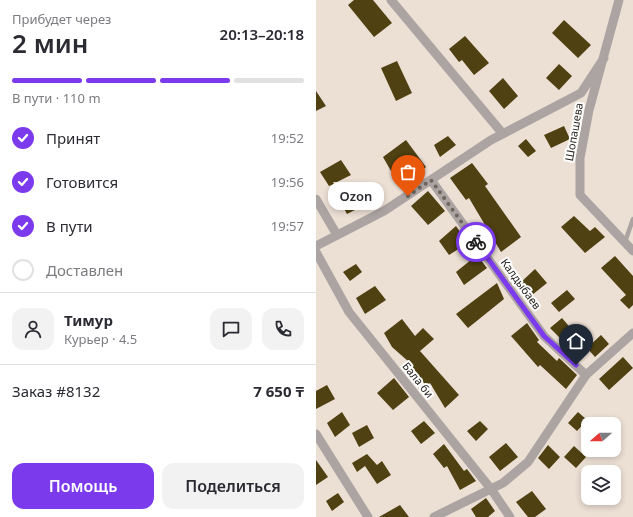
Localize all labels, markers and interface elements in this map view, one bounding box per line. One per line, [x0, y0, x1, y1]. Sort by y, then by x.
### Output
text: Прибудет через [12, 10, 111, 28]
text: 20:13–20:18 [220, 24, 304, 44]
text: 2 мин [12, 25, 88, 61]
text: В пути · 110 m [12, 89, 101, 107]
street label: Шопашева [561, 102, 586, 162]
icon: check [12, 127, 34, 149]
text: Принят [46, 128, 100, 148]
text: 19:52 [271, 129, 304, 147]
pin [391, 155, 425, 196]
icon: bag [397, 161, 419, 183]
icon: check [12, 171, 34, 193]
text: Готовится [46, 172, 118, 192]
text: 19:56 [271, 173, 304, 191]
callout: Ozon [328, 182, 384, 210]
text: Ozon [340, 187, 372, 205]
icon: check [12, 215, 34, 237]
text: В пути [46, 216, 93, 236]
text: 19:57 [271, 217, 304, 235]
courier [456, 222, 496, 262]
icon: bike [465, 231, 487, 253]
street label: Калдыбаев [498, 255, 545, 312]
text: Доставлен [46, 260, 123, 280]
button: person [12, 308, 54, 350]
button: chat [210, 308, 252, 350]
button: phone [262, 308, 304, 350]
text: Тимур [64, 310, 113, 330]
pin [559, 324, 593, 365]
text: Курьер · 4.5 [64, 330, 137, 348]
icon: home [565, 330, 587, 352]
street label: Бала би [399, 359, 437, 401]
text: Заказ #8132 [12, 381, 100, 401]
text: 7 650 ₸ [253, 381, 304, 401]
north arrow [581, 417, 621, 457]
map controls [581, 417, 621, 505]
button: Помощь [12, 463, 154, 509]
button: Поделиться [162, 463, 304, 509]
button: layers [581, 465, 621, 505]

